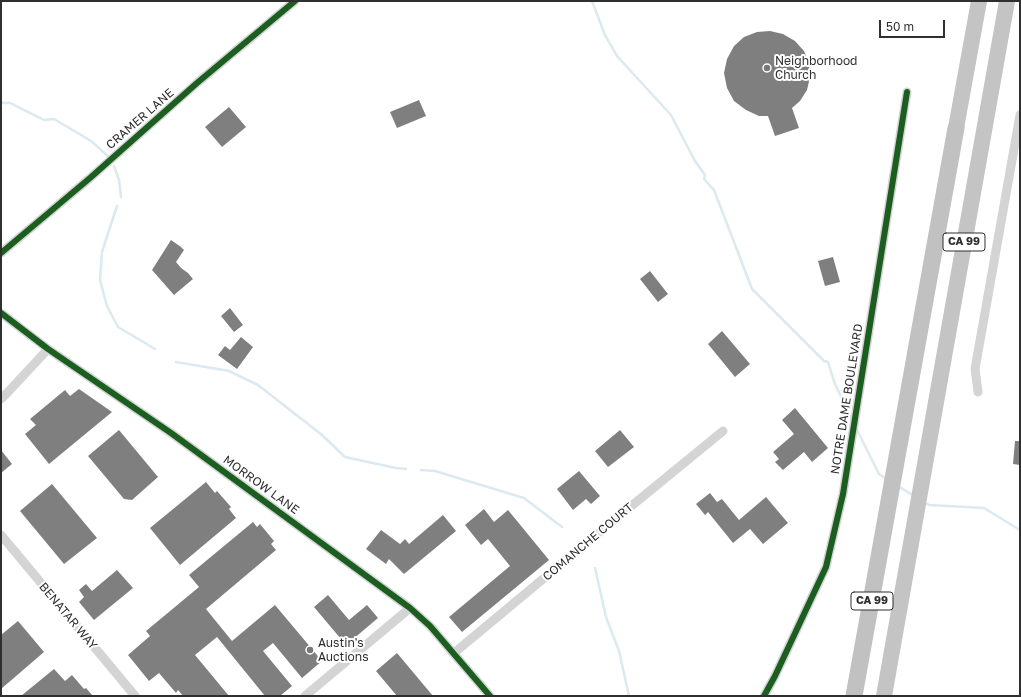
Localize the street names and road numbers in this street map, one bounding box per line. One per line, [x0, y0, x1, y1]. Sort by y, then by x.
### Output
street label: CRAMER LANE [103, 86, 177, 152]
road number: CA 99 [943, 233, 985, 251]
street label: NOTRE DAME BOULEVARD [828, 323, 866, 475]
street label: MORROW LANE [220, 453, 302, 517]
street label: COMANCHE COURT [540, 500, 636, 584]
street label: BENATAR WAY [36, 580, 100, 652]
road number: CA 99 [851, 592, 893, 610]

